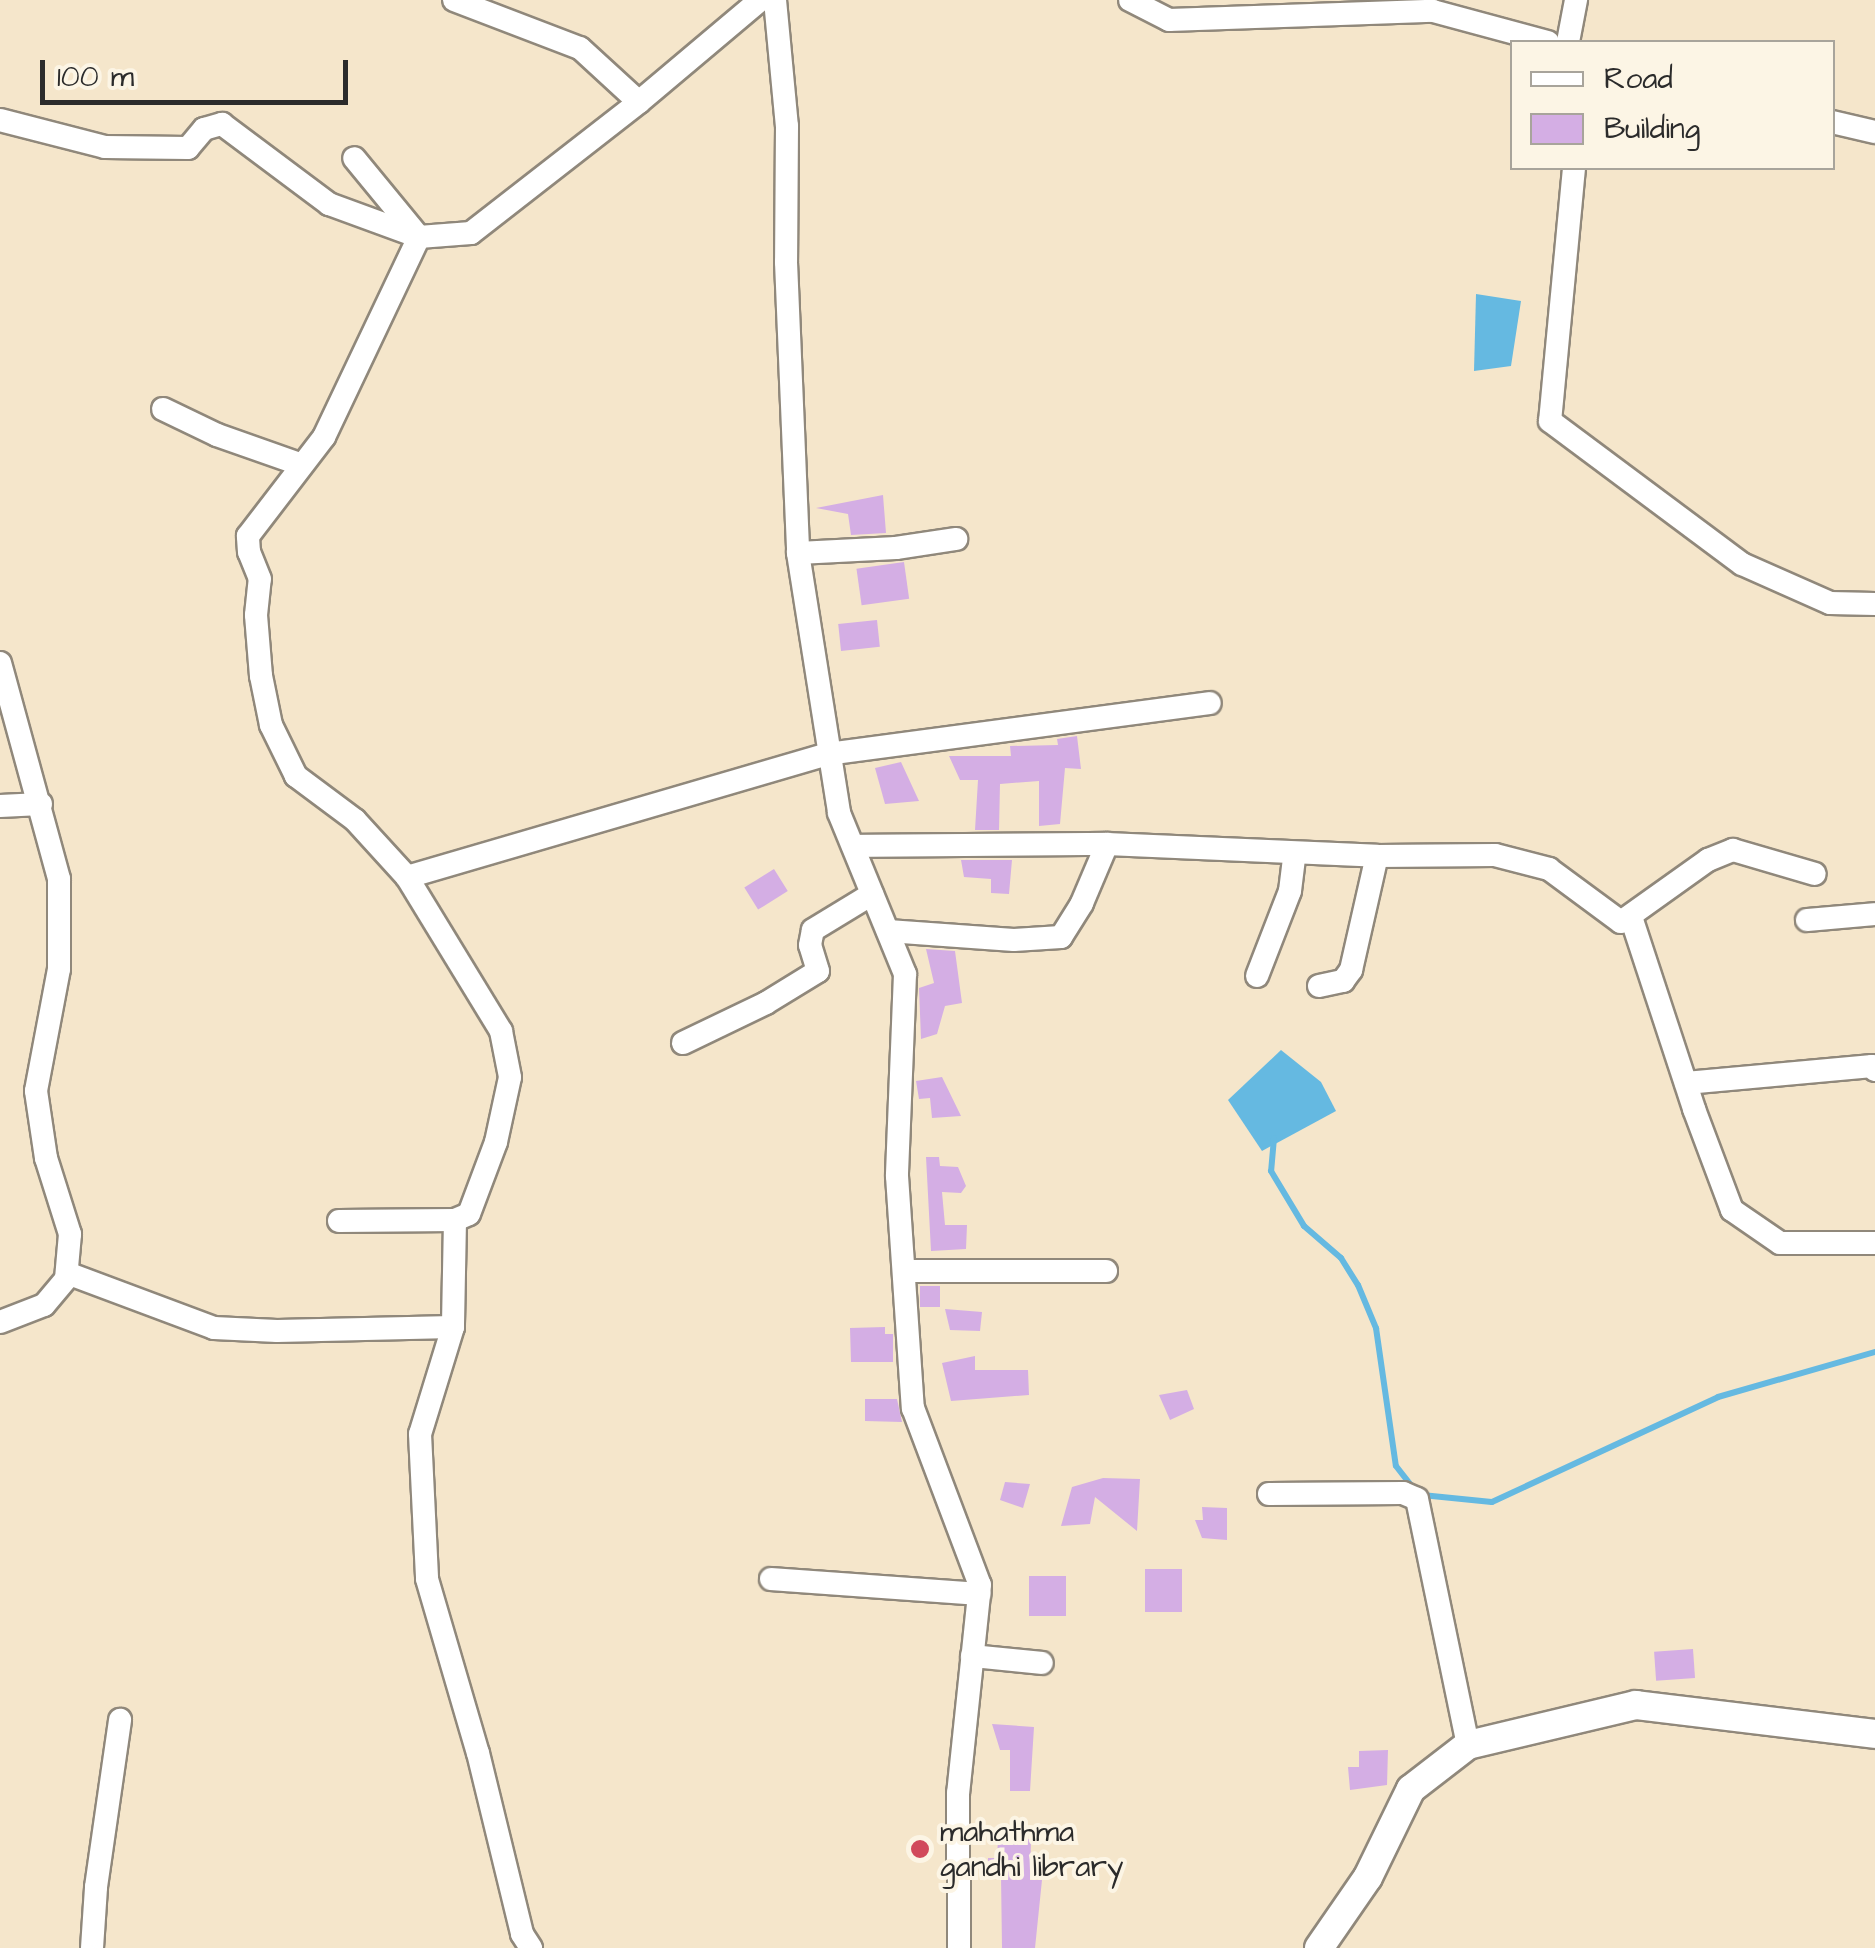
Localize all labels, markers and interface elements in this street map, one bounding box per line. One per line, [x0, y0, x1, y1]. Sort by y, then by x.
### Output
scale bar [45, 40, 352, 102]
legend [1510, 40, 1835, 170]
text: 100 m [57, 56, 134, 98]
text: Road [1604, 58, 1673, 100]
text: Building [1604, 108, 1700, 150]
place label: mahathma gandhi library [940, 1814, 1123, 1884]
marker: mahathma gandhi library [909, 1838, 931, 1860]

